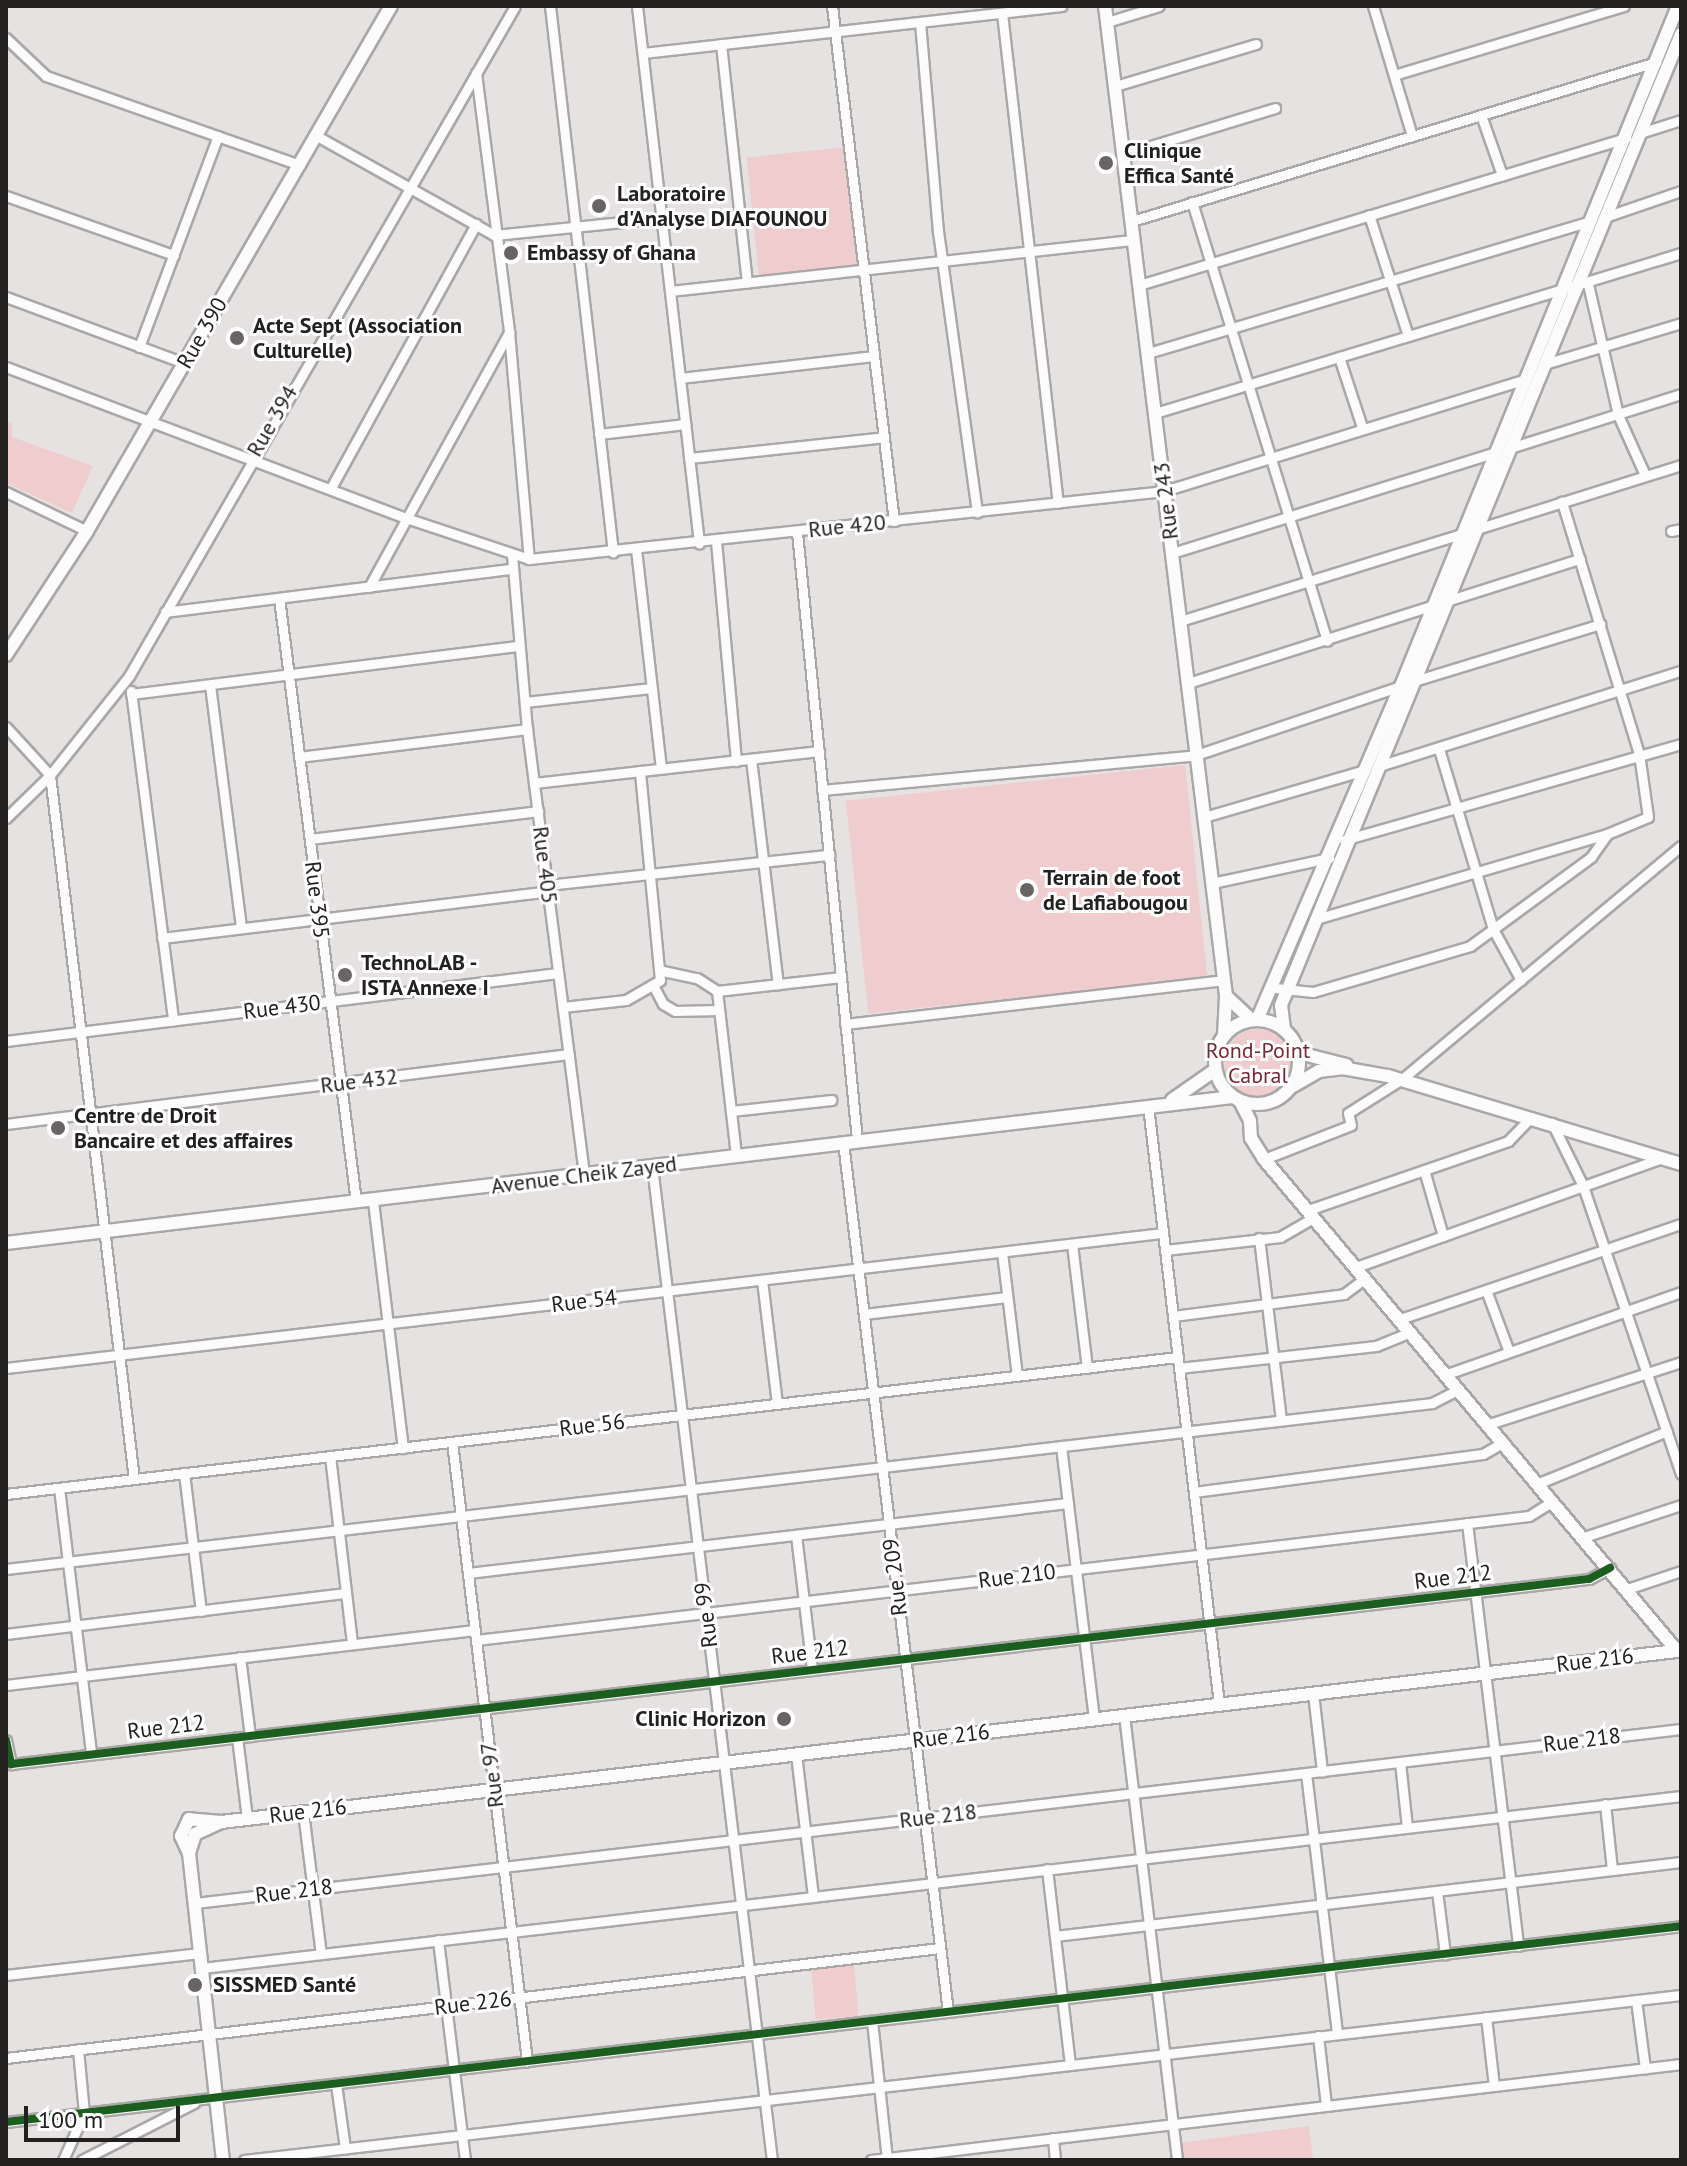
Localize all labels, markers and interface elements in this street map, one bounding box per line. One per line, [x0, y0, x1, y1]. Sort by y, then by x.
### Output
place label: Clinique Effica Santé [1124, 137, 1234, 188]
marker: Clinique Effica Santé [1095, 152, 1117, 174]
place label: Laboratoire d'Analyse DIAFOUNOU [617, 180, 827, 232]
marker: Laboratoire d'Analyse DIAFOUNOU [588, 195, 610, 217]
place label: Embassy of Ghana [527, 240, 697, 266]
marker: Embassy of Ghana [502, 244, 520, 262]
street label: Rue 390 [171, 293, 233, 373]
place label: Acte Sept (Association Culturelle) [253, 312, 462, 364]
marker: Acte Sept (Association Culturelle) [228, 329, 246, 347]
street label: Rue 394 [241, 381, 303, 461]
street label: Rue 243 [1148, 461, 1184, 541]
street label: Rue 420 [807, 509, 887, 543]
street label: Rue 405 [527, 825, 563, 905]
street label: Rue 395 [299, 860, 335, 940]
place label: Terrain de foot de Lafiabougou [1043, 864, 1188, 916]
marker: Terrain de foot de Lafiabougou [1018, 881, 1036, 899]
place label: TechnoLAB - ISTA Annexe I [361, 949, 491, 1000]
marker: TechnoLAB - ISTA Annexe I [336, 966, 354, 984]
street label: Rue 430 [242, 989, 322, 1025]
park label: Rond-Point Cabral [1206, 1037, 1310, 1088]
street label: Rue 432 [319, 1063, 399, 1099]
place label: Centre de Droit Bancaire et des affaires [74, 1102, 293, 1154]
marker: Centre de Droit Bancaire et des affaires [49, 1119, 67, 1137]
street label: Avenue Cheik Zayed [489, 1150, 679, 1200]
street label: Rue 54 [550, 1284, 618, 1318]
street label: Rue 56 [558, 1408, 626, 1442]
street label: Rue 209 [877, 1537, 913, 1617]
street label: Rue 210 [977, 1558, 1057, 1594]
street label: Rue 212 [1413, 1559, 1493, 1595]
street label: Rue 99 [689, 1581, 723, 1649]
street label: Rue 212 [770, 1634, 850, 1670]
street label: Rue 216 [1555, 1642, 1635, 1678]
place label: Clinic Horizon [635, 1706, 766, 1732]
marker: Clinic Horizon [773, 1708, 795, 1730]
street label: Rue 212 [126, 1709, 206, 1745]
street label: Rue 216 [911, 1718, 991, 1754]
street label: Rue 218 [1542, 1722, 1622, 1758]
street label: Rue 97 [475, 1741, 509, 1809]
street label: Rue 216 [268, 1793, 348, 1829]
street label: Rue 218 [898, 1798, 978, 1834]
street label: Rue 218 [254, 1873, 334, 1909]
place label: SISSMED Santé [213, 1972, 356, 1998]
marker: SISSMED Santé [184, 1974, 206, 1996]
street label: Rue 226 [433, 1985, 513, 2021]
scale bar [28, 2090, 184, 2140]
text: 100 m [38, 2104, 103, 2135]

